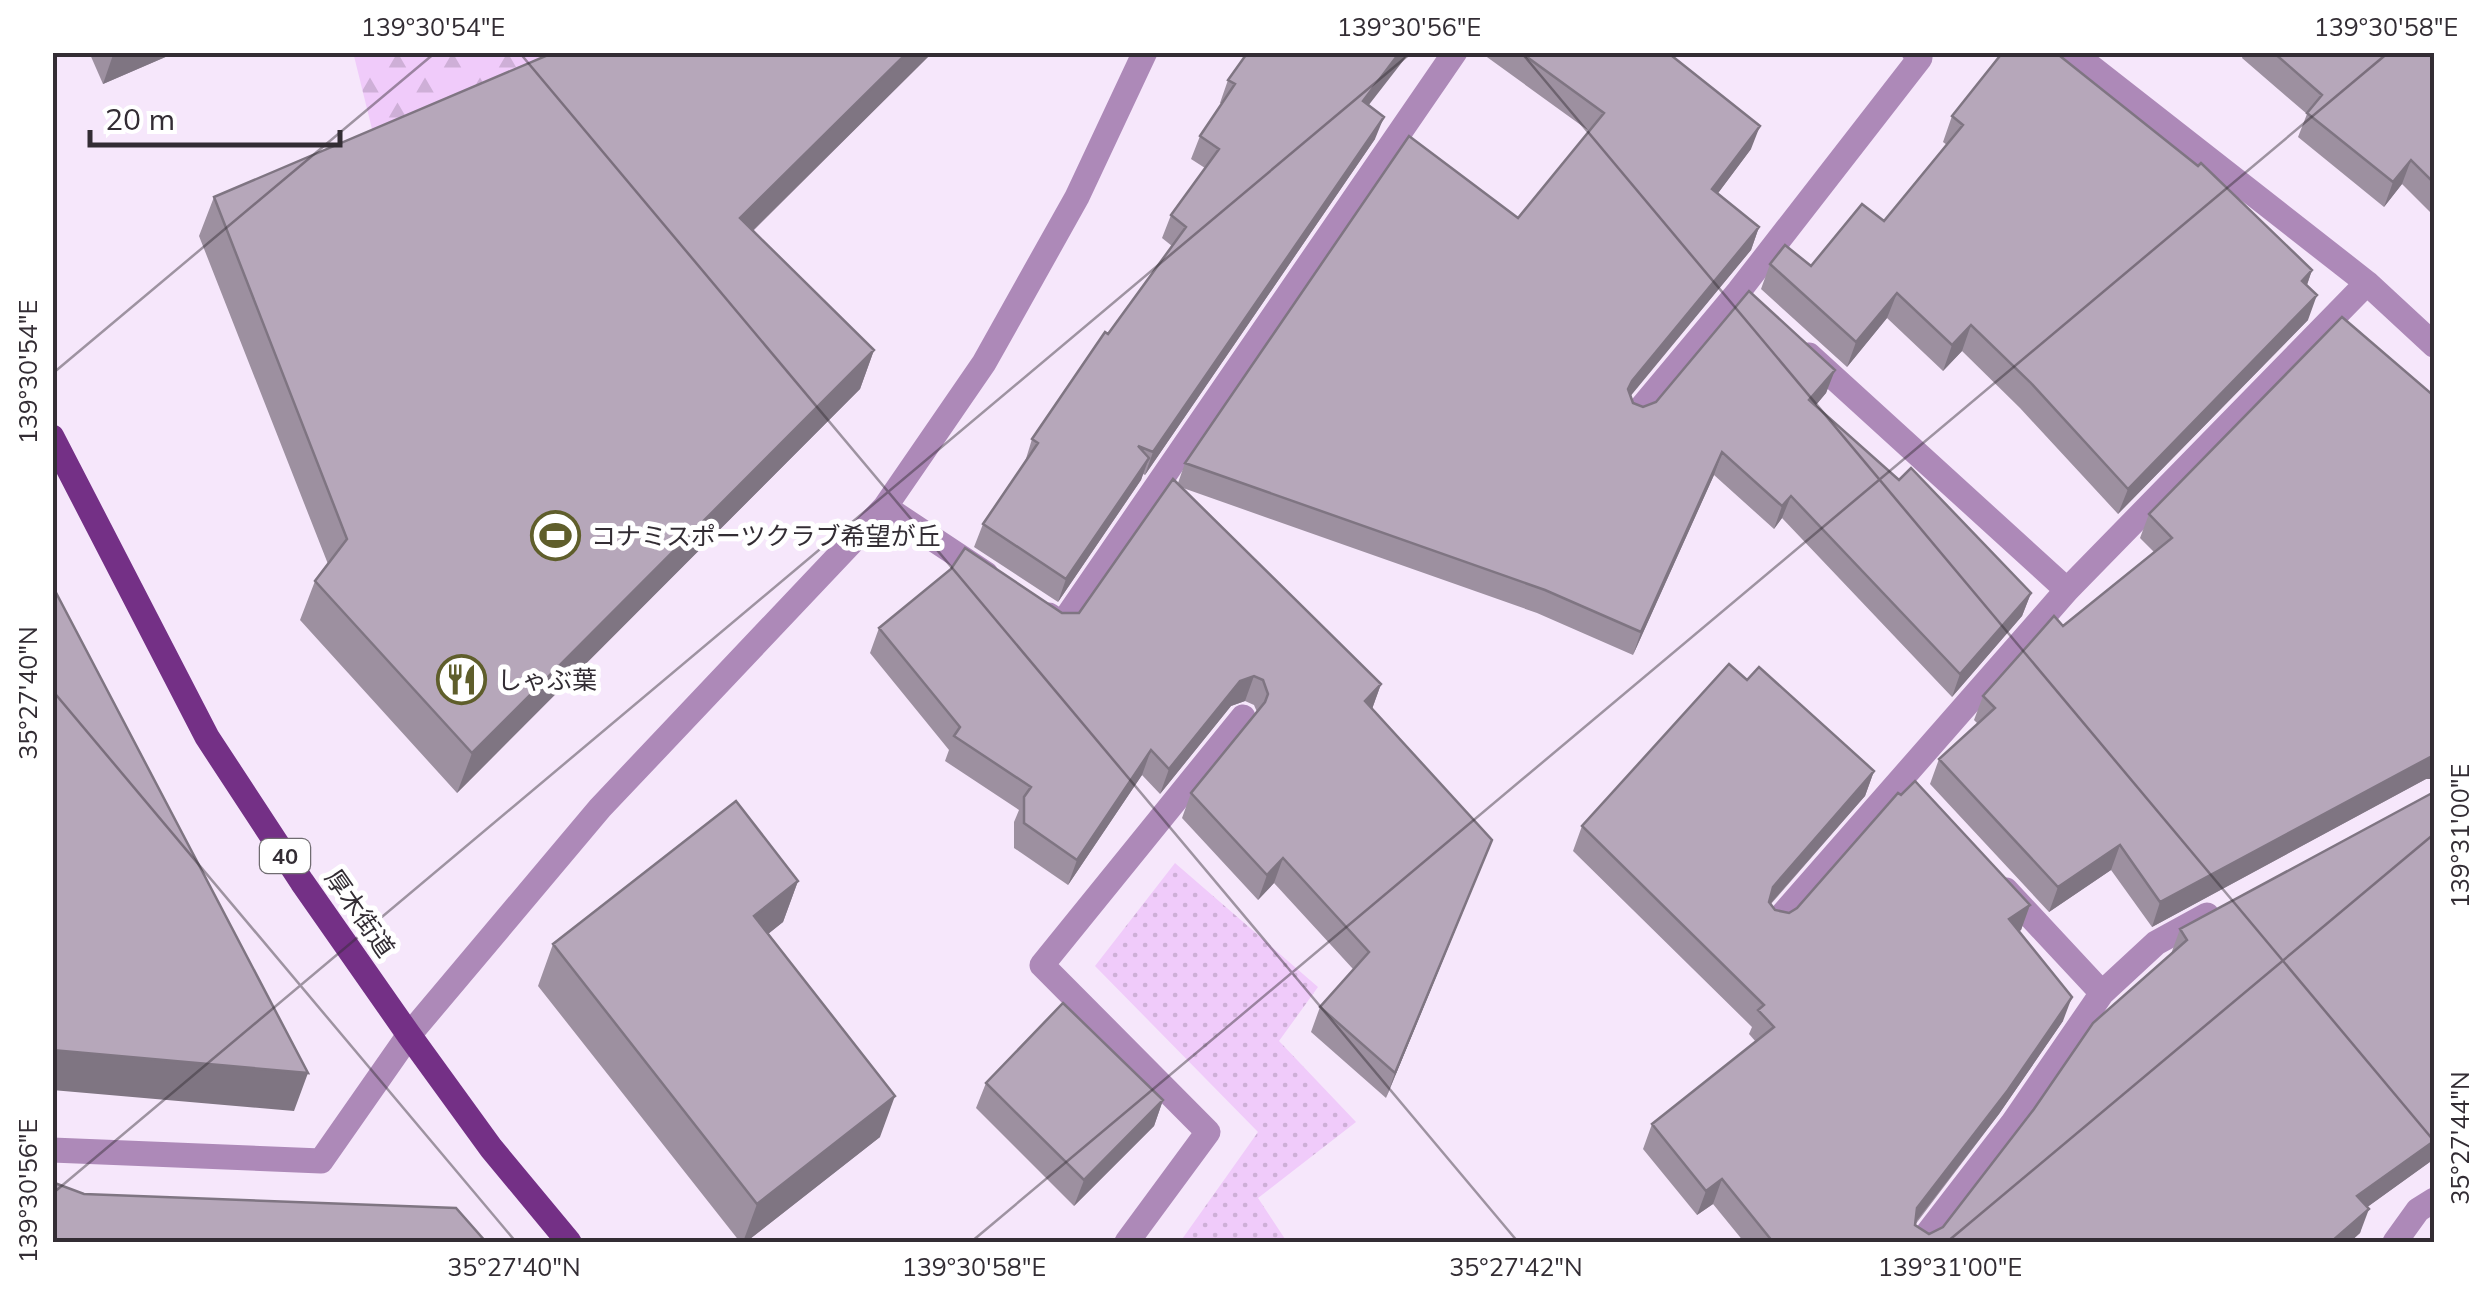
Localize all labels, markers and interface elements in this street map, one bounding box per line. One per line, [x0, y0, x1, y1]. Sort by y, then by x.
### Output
text: 139°30'54"E [361, 11, 505, 42]
text: 139°30'56"E [1337, 11, 1481, 42]
text: 139°30'58"E [2314, 11, 2458, 42]
scale bar [90, 85, 340, 147]
text: 20 m [105, 100, 175, 138]
text: 139°30'54"E [12, 300, 43, 444]
sports icon: コナミスポーツクラブ希望が丘 [530, 510, 582, 562]
place label: コナミスポーツクラブ希望が丘 [591, 520, 941, 551]
text: 35°27'40"N [12, 626, 43, 760]
restaurant icon: しゃぶ葉 [436, 654, 488, 706]
place label: しゃぶ葉 [497, 664, 597, 695]
text: 139°31'00"E [2444, 764, 2475, 908]
road number: 40 [260, 839, 310, 873]
street label: 厚木街道 [319, 863, 402, 963]
text: 35°27'44"N [2444, 1071, 2475, 1205]
text: 139°30'56"E [12, 1119, 43, 1263]
text: 35°27'40"N [447, 1251, 581, 1282]
text: 139°30'58"E [902, 1251, 1046, 1282]
text: 35°27'42"N [1449, 1251, 1583, 1282]
text: 139°31'00"E [1878, 1251, 2022, 1282]

